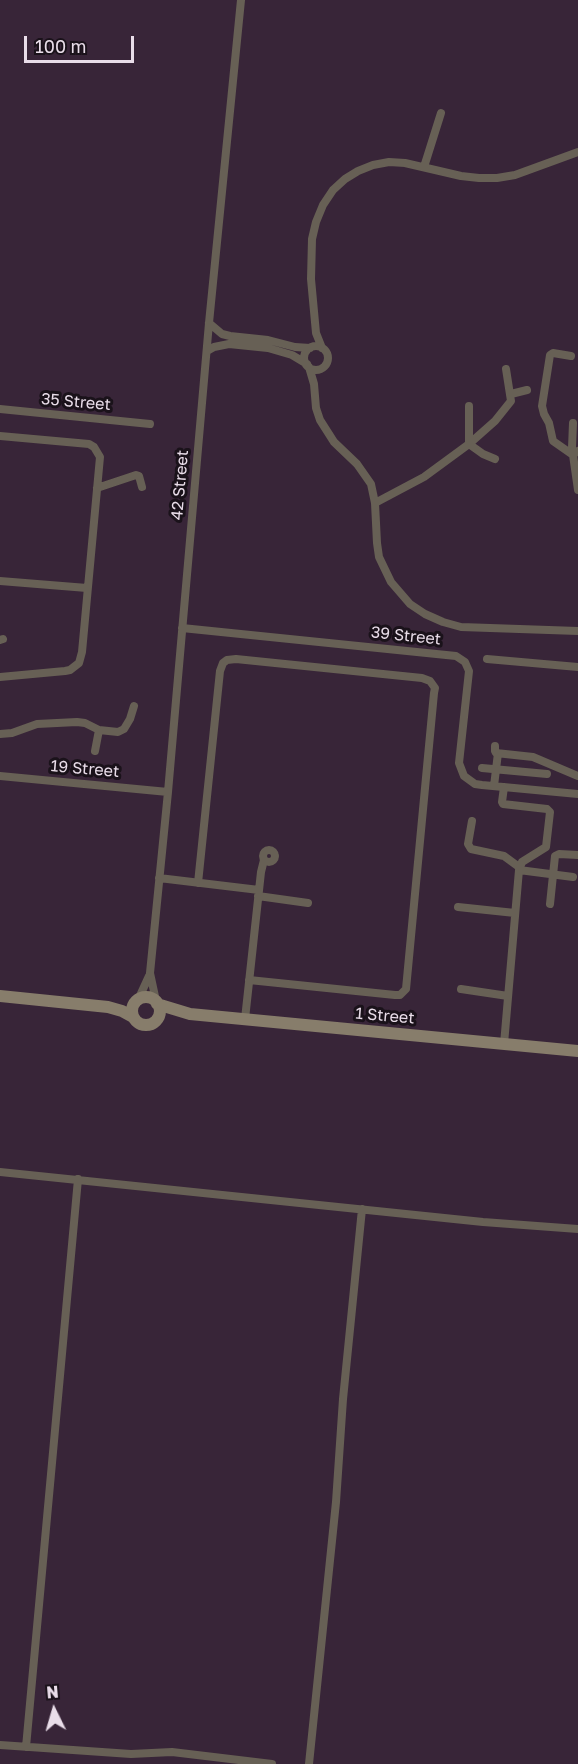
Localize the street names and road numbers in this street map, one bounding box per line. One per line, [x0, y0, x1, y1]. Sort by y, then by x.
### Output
street label: 35 Street [40, 389, 112, 415]
street label: 42 Street [167, 449, 193, 521]
street label: 39 Street [370, 623, 442, 649]
street label: 19 Street [50, 756, 120, 782]
street label: 1 Street [355, 1004, 415, 1028]

